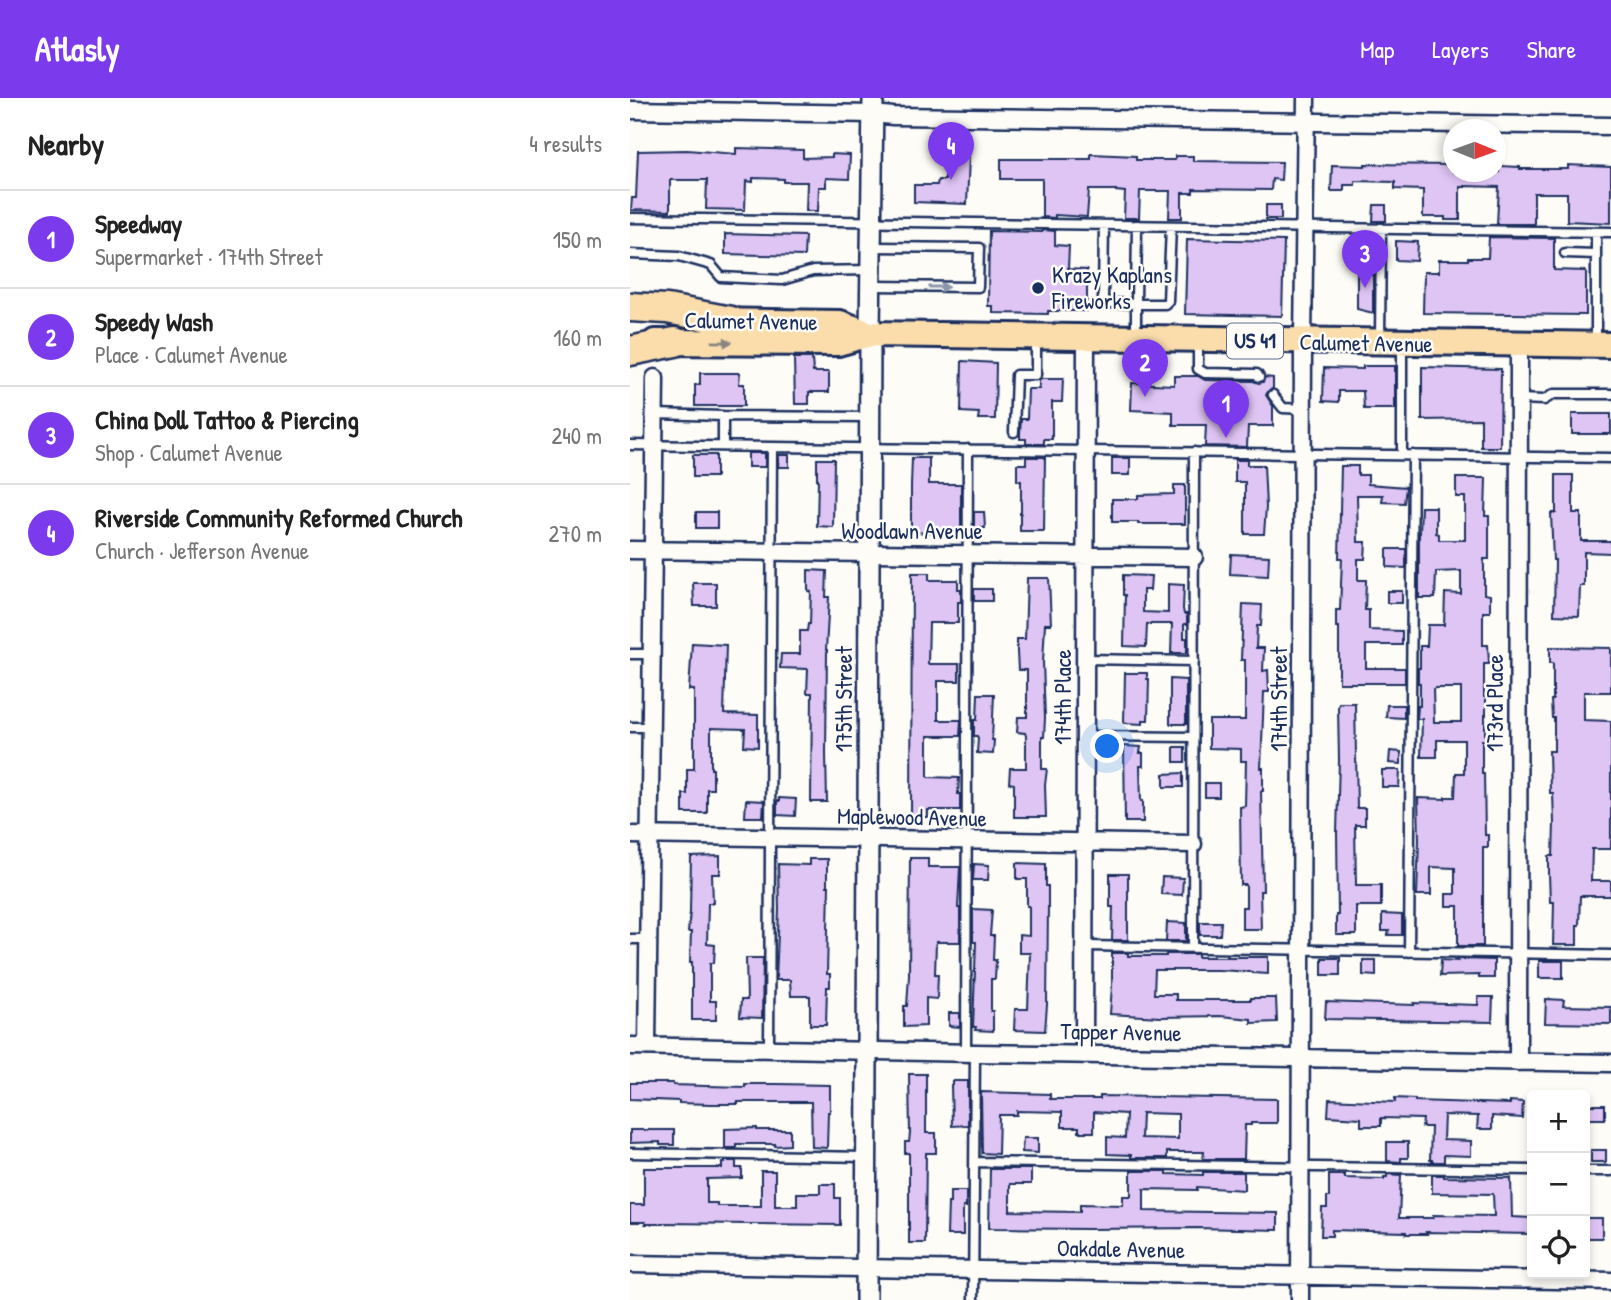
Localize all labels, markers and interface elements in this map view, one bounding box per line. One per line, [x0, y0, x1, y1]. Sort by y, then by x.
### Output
text: Atlasly [35, 27, 120, 71]
text: Map [1360, 33, 1394, 65]
text: Layers [1432, 33, 1489, 65]
text: Share [1527, 33, 1576, 65]
north arrow [1443, 119, 1506, 182]
pin: 4 [928, 122, 974, 180]
text: Nearby [28, 124, 104, 164]
text: 4 results [529, 128, 602, 159]
text: Speedway [95, 206, 182, 241]
text: 1 [47, 224, 55, 255]
text: 150 m [553, 224, 602, 255]
pin: 3 [1342, 230, 1388, 288]
text: Supermarket · 174th Street [95, 241, 323, 272]
place label: Krazy Kaplans Fireworks [1051, 259, 1172, 316]
marker: Krazy Kaplans Fireworks [1030, 280, 1046, 296]
one-way arrow [928, 281, 950, 293]
text: Speedy Wash [95, 304, 213, 339]
street label: Calumet Avenue [684, 304, 818, 337]
text: 2 [46, 322, 56, 353]
text: 160 m [553, 322, 602, 353]
road number: US 41 [1227, 324, 1283, 358]
street label: Calumet Avenue [1299, 326, 1433, 359]
one-way arrow [711, 336, 733, 348]
text: Place · Calumet Avenue [95, 339, 288, 370]
pin: 2 [1122, 339, 1168, 397]
pin: 1 [1203, 380, 1249, 438]
text: China Doll Tattoo & Piercing [95, 402, 359, 437]
text: 3 [46, 420, 56, 451]
text: 240 m [551, 420, 602, 451]
text: Shop · Calumet Avenue [95, 437, 283, 468]
text: Riverside Community Reformed Church [95, 500, 462, 535]
street label: Woodlawn Avenue [841, 515, 983, 546]
text: 4 [47, 518, 55, 549]
text: 270 m [549, 518, 602, 549]
text: Church · Jefferson Avenue [95, 535, 309, 566]
street label: 175th Street [828, 645, 859, 752]
street label: 174th Street [1263, 646, 1294, 751]
street label: 174th Place [1047, 649, 1078, 745]
street label: 173rd Place [1479, 654, 1510, 752]
your location [1090, 729, 1124, 763]
street label: Maplewood Avenue [837, 800, 987, 833]
street label: Tapper Avenue [1060, 1015, 1182, 1048]
map controls [1527, 1090, 1590, 1279]
button: + [1527, 1090, 1590, 1153]
button: − [1527, 1153, 1590, 1216]
button: locate [1527, 1216, 1590, 1279]
street label: Oakdale Avenue [1057, 1232, 1185, 1265]

